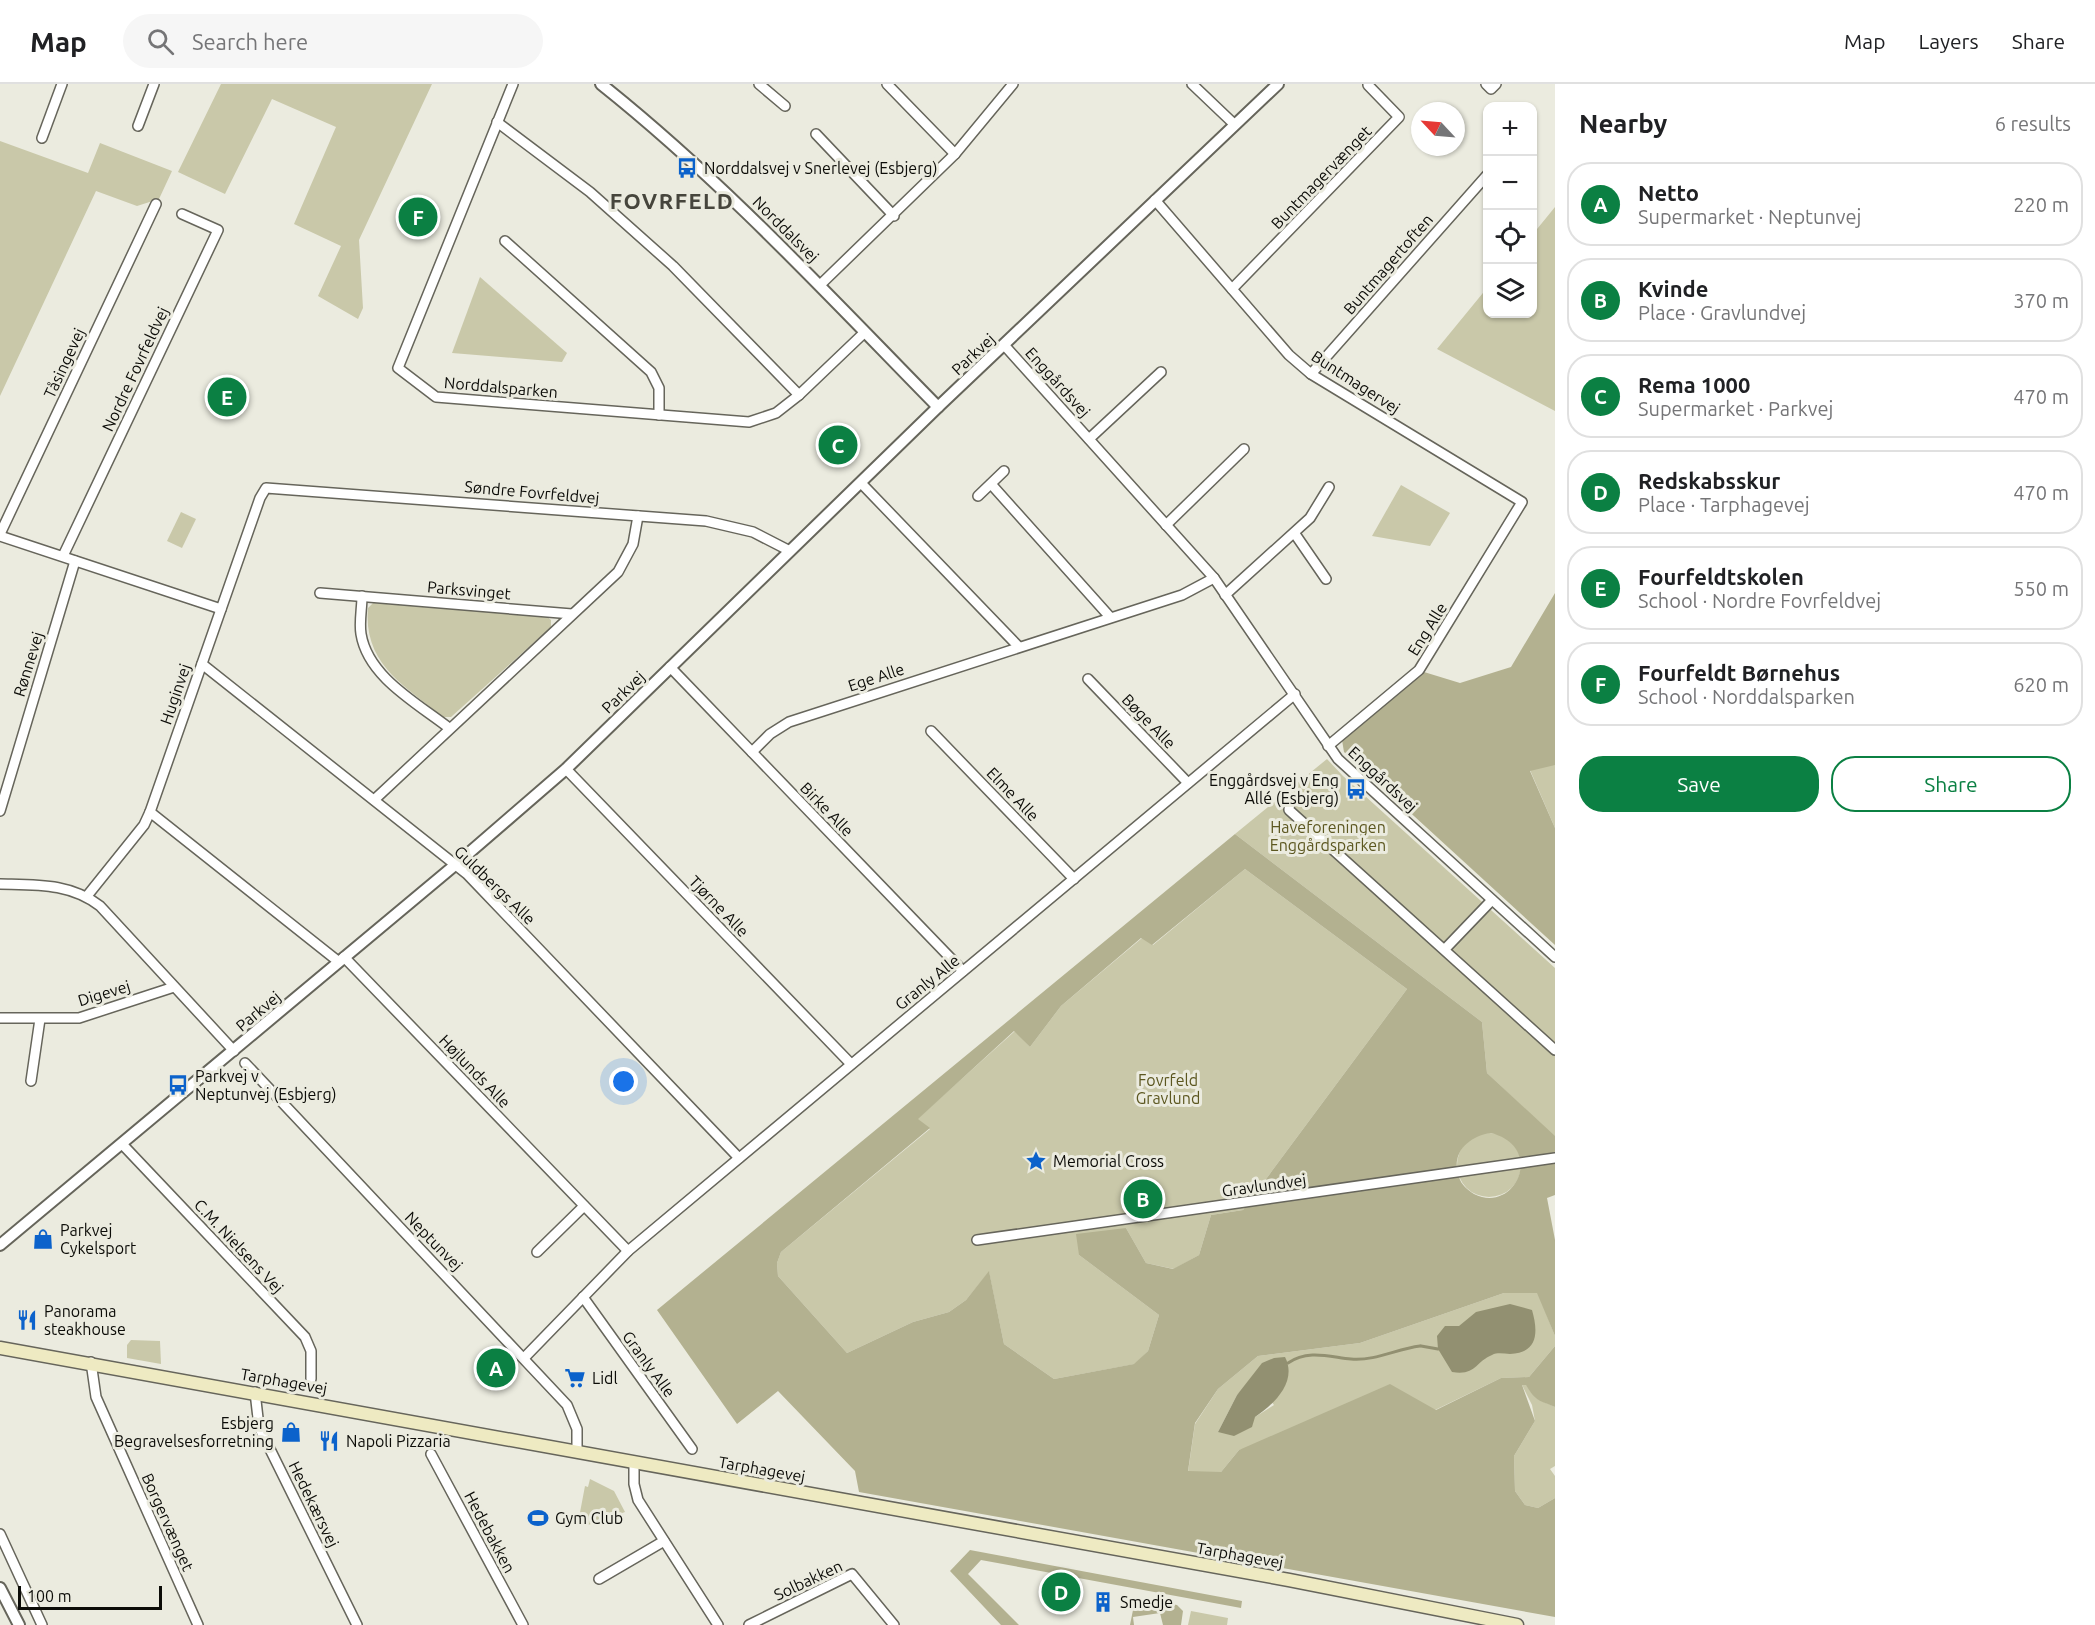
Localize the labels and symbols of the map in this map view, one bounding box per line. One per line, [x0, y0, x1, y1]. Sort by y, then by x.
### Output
north arrow [1411, 102, 1465, 156]
street label: Buntmagervænget [1267, 121, 1375, 232]
bus stop icon: Norddalsvej v Snerlevej (Esbjerg) [675, 156, 699, 180]
place label: Norddalsvej v Snerlevej (Esbjerg) [704, 159, 937, 178]
district label: FOVRFELD [610, 188, 734, 213]
street label: Norddalsvej [749, 192, 823, 266]
pin: F [398, 194, 438, 240]
street label: Buntmagertoften [1340, 210, 1436, 318]
street label: Nordre Fovrfeldvej [98, 304, 172, 434]
street label: Tåsingevej [40, 325, 88, 401]
street label: Parkvej [948, 330, 998, 378]
street label: Enggårdsvej [1022, 343, 1094, 421]
street label: Buntmagervej [1308, 347, 1404, 417]
street label: Norddalsparken [443, 373, 559, 401]
pin: E [208, 374, 246, 420]
pin: C [818, 422, 858, 468]
street label: Søndre Fovrfeldvej [464, 477, 600, 507]
street label: Parksvinget [426, 577, 512, 603]
street label: Eng Alle [1404, 599, 1450, 659]
street label: Rønnevej [10, 629, 46, 699]
street label: Ege Alle [846, 659, 906, 695]
street label: Huginvej [156, 661, 194, 727]
street label: Parkvej [598, 667, 648, 717]
street label: Bøge Alle [1119, 690, 1179, 752]
street label: Enggårdsvej [1345, 743, 1421, 815]
street label: Elme Alle [983, 764, 1043, 824]
place label: Enggårdsvej v Eng Allé (Esbjerg) [1209, 771, 1339, 808]
bus stop icon: Enggårdsvej v Eng Allé (Esbjerg) [1344, 777, 1368, 801]
street label: Birke Alle [797, 778, 857, 840]
park label: Haveforeningen Enggårdsparken [1270, 818, 1386, 854]
street label: Guldbergs Alle [451, 842, 539, 928]
street label: Tjørne Alle [686, 872, 752, 940]
street label: Granly Alle [891, 951, 963, 1013]
street label: Digevej [76, 977, 132, 1009]
street label: Parkvej [232, 987, 284, 1035]
street label: Højlunds Alle [436, 1031, 514, 1111]
place label: Parkvej v Neptunvej (Esbjerg) [195, 1067, 337, 1104]
your location [609, 1067, 638, 1096]
park label: Fovrfeld Gravlund [1136, 1071, 1200, 1107]
bus stop icon: Parkvej v Neptunvej (Esbjerg) [166, 1073, 190, 1097]
place icon: Memorial Cross [1024, 1149, 1048, 1173]
place label: Memorial Cross [1053, 1152, 1164, 1170]
street label: Gravlundvej [1221, 1170, 1307, 1200]
pin: B [1124, 1176, 1162, 1222]
street label: C.M. Nielsens Vej [191, 1195, 287, 1297]
street label: Neptunvej [402, 1208, 466, 1274]
place label: Parkvej Cykelsport [60, 1221, 137, 1257]
shop icon: Parkvej Cykelsport [31, 1227, 55, 1251]
place label: Panorama steakhouse [44, 1302, 126, 1338]
restaurant icon: Panorama steakhouse [15, 1308, 39, 1332]
street label: Granly Alle [619, 1327, 679, 1401]
pin: A [476, 1346, 516, 1390]
street label: Tarphagevej [239, 1365, 329, 1397]
supermarket icon: Lidl [563, 1366, 587, 1390]
place label: Lidl [592, 1369, 618, 1387]
place label: Esbjerg Begravelsesforretning [114, 1414, 274, 1450]
shop icon: Esbjerg Begravelsesforretning [279, 1420, 303, 1444]
restaurant icon: Napoli Pizzaria [317, 1429, 341, 1453]
place label: Napoli Pizzaria [346, 1432, 451, 1450]
street label: Tarphagevej [717, 1453, 807, 1485]
street label: Hedekærsvej [285, 1458, 343, 1550]
street label: Borgervænget [138, 1470, 198, 1574]
street label: Hedebakken [461, 1488, 519, 1576]
sports icon: Gym Club [526, 1506, 550, 1530]
place label: Gym Club [555, 1509, 623, 1527]
street label: Tarphagevej [1195, 1539, 1285, 1571]
street label: Solbakken [771, 1556, 845, 1604]
pin: D [1042, 1570, 1080, 1614]
scale bar [18, 1583, 162, 1610]
building icon: Smedje [1091, 1590, 1115, 1614]
place label: Smedje [1120, 1593, 1173, 1611]

